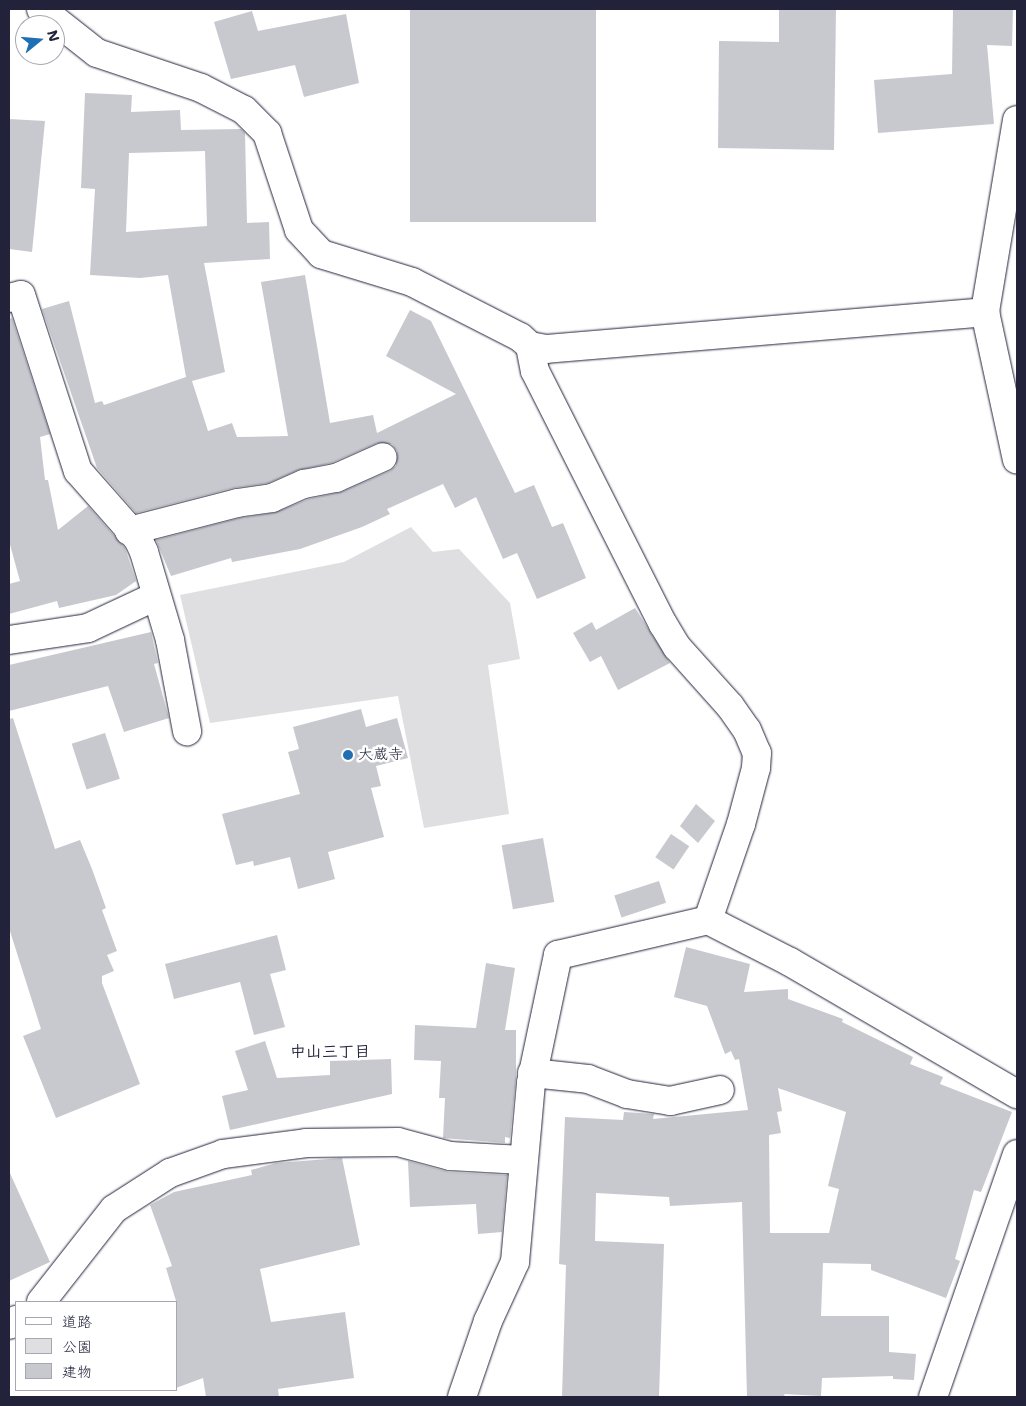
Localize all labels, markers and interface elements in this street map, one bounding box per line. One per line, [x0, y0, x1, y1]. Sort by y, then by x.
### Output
north arrow [15, 15, 65, 65]
text: N [43, 28, 64, 44]
place label: 大蔵寺 [358, 746, 403, 764]
marker: 大蔵寺 [342, 749, 354, 761]
district label: 中山三丁目 [290, 1042, 370, 1062]
legend [15, 1301, 178, 1391]
text: 道路 [62, 1312, 92, 1332]
text: 公園 [62, 1337, 92, 1357]
text: 建物 [62, 1362, 92, 1382]

